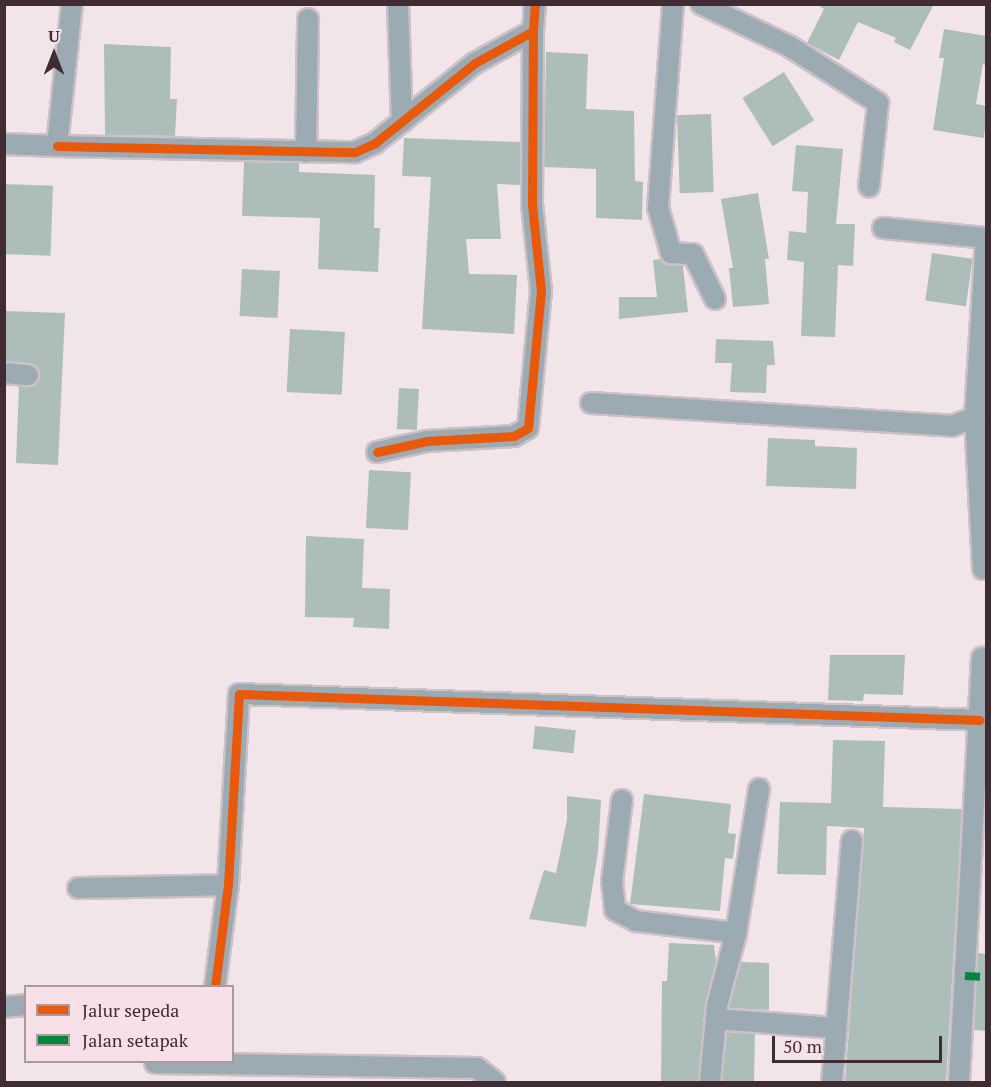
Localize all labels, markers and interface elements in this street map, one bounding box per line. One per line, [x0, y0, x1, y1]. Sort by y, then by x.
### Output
north arrow [24, 24, 84, 84]
text: U [48, 25, 60, 47]
legend [24, 985, 234, 1063]
text: Jalur sepeda [82, 998, 179, 1022]
scale bar [775, 1024, 944, 1062]
text: Jalan setapak [82, 1028, 188, 1052]
text: 50 m [783, 1034, 822, 1058]

